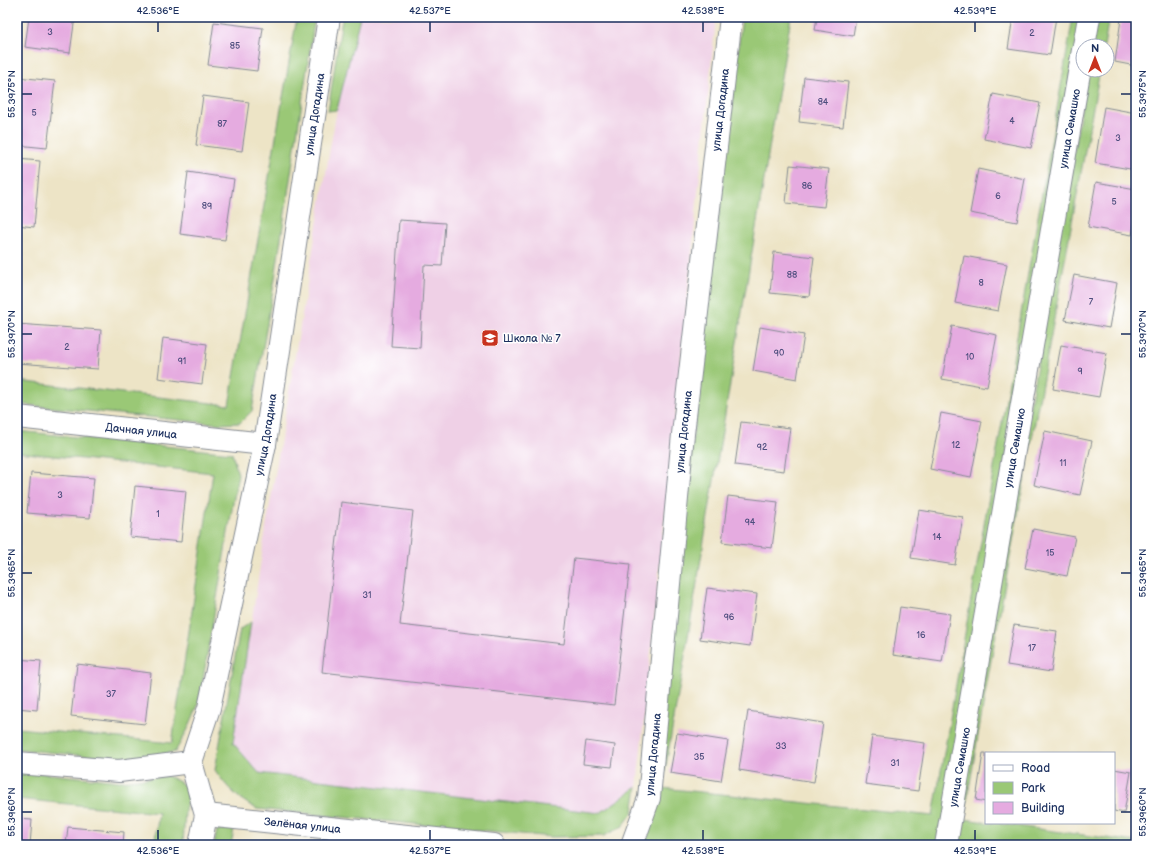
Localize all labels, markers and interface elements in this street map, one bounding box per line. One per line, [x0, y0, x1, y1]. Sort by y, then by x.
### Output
text: 42.536°E [137, 5, 180, 17]
text: 42.537°E [409, 5, 451, 17]
text: 42.538°E [682, 5, 725, 17]
text: 42.539°E [954, 5, 997, 17]
house number: 3 [47, 27, 53, 38]
house number: 2 [1029, 28, 1035, 39]
north arrow [1075, 38, 1115, 78]
house number: 85 [230, 41, 240, 52]
text: N [1091, 42, 1099, 55]
street label: улица Догадина [710, 67, 732, 152]
text: 55.3975°N [6, 70, 18, 118]
text: 55.3975°N [1137, 70, 1149, 118]
street label: улица Догадина [302, 72, 328, 156]
street label: улица Семашко [1057, 88, 1083, 170]
house number: 84 [818, 97, 829, 108]
house number: 5 [31, 108, 37, 119]
house number: 4 [1009, 116, 1015, 127]
house number: 87 [217, 119, 227, 130]
house number: 3 [1115, 133, 1121, 144]
house number: 86 [802, 181, 813, 192]
house number: 6 [995, 191, 1001, 202]
house number: 5 [1111, 197, 1117, 208]
house number: 89 [202, 201, 212, 212]
house number: 88 [787, 270, 797, 281]
house number: 8 [978, 278, 984, 289]
house number: 7 [1089, 297, 1094, 308]
text: 55.3970°N [6, 310, 18, 358]
text: 55.3970°N [1137, 310, 1149, 358]
school or university icon: Школа № 7 [480, 328, 500, 348]
place label: Школа № 7 [503, 332, 561, 345]
house number: 2 [64, 342, 70, 353]
house number: 90 [774, 348, 784, 359]
house number: 10 [966, 352, 974, 363]
house number: 91 [178, 356, 186, 367]
house number: 9 [1077, 366, 1083, 377]
street label: улица Догадина [673, 389, 695, 474]
street label: улица Догадина [252, 392, 280, 477]
street label: улица Семашко [1002, 407, 1028, 489]
street label: Дачная улица [105, 421, 178, 441]
house number: 12 [952, 440, 961, 451]
house number: 92 [757, 442, 768, 453]
house number: 11 [1060, 458, 1066, 469]
house number: 3 [57, 490, 63, 501]
house number: 1 [156, 509, 160, 520]
house number: 94 [745, 517, 756, 528]
house number: 14 [933, 532, 942, 543]
text: 55.3965°N [6, 548, 18, 598]
house number: 15 [1046, 548, 1054, 559]
text: 55.3965°N [1137, 548, 1149, 598]
house number: 31 [362, 590, 372, 601]
house number: 96 [724, 612, 735, 623]
house number: 16 [917, 630, 926, 641]
house number: 17 [1028, 643, 1037, 654]
house number: 37 [106, 689, 117, 700]
street label: улица Догадина [643, 712, 664, 796]
street label: улица Семашко [947, 726, 973, 808]
house number: 33 [775, 741, 787, 752]
house number: 35 [694, 752, 704, 763]
legend [985, 752, 1115, 824]
house number: 31 [890, 758, 900, 769]
text: Road [1021, 761, 1050, 776]
text: Park [1021, 781, 1045, 796]
text: 55.3960°N [6, 787, 18, 837]
text: 55.3960°N [1137, 787, 1149, 837]
text: Building [1021, 801, 1065, 816]
street label: Зелёная улица [263, 815, 342, 836]
text: 42.536°E [137, 845, 180, 857]
text: 42.537°E [409, 845, 451, 857]
text: 42.538°E [682, 845, 725, 857]
text: 42.539°E [954, 845, 997, 857]

